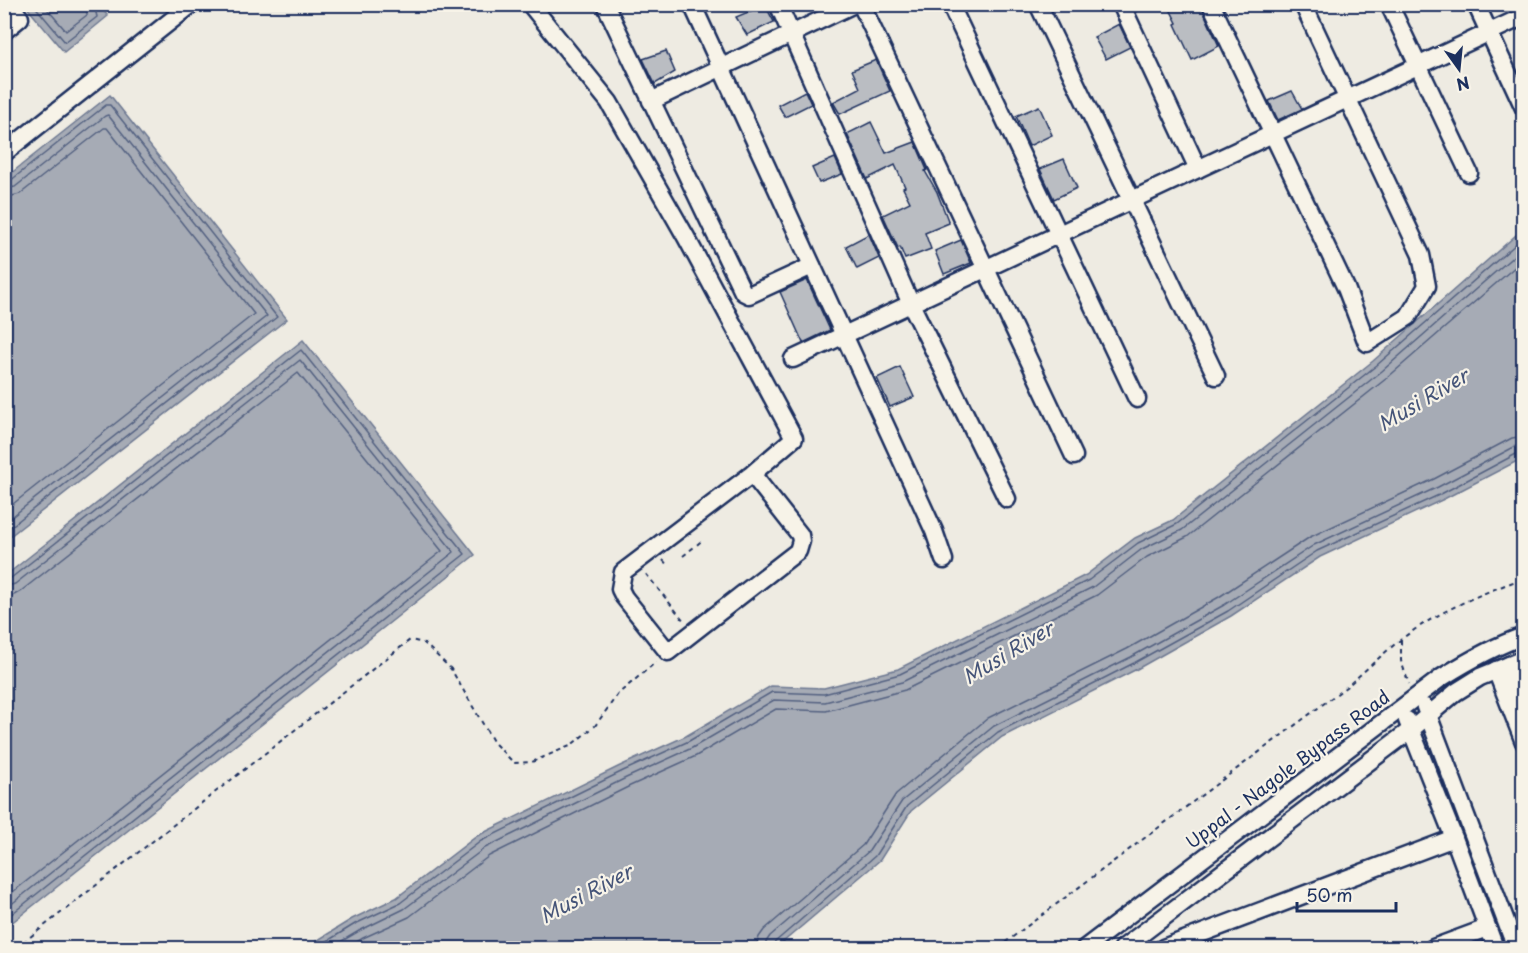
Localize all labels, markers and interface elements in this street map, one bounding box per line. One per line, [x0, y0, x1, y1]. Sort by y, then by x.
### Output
north arrow [1429, 39, 1489, 99]
text: N [1454, 71, 1472, 98]
water label: Musi River [1371, 359, 1476, 438]
water label: Musi River [956, 612, 1061, 691]
street label: Uppal - Nagole Bypass Road [1179, 683, 1395, 855]
water label: Musi River [534, 855, 640, 930]
scale bar [1297, 875, 1396, 913]
text: 50 m [1306, 881, 1353, 908]

